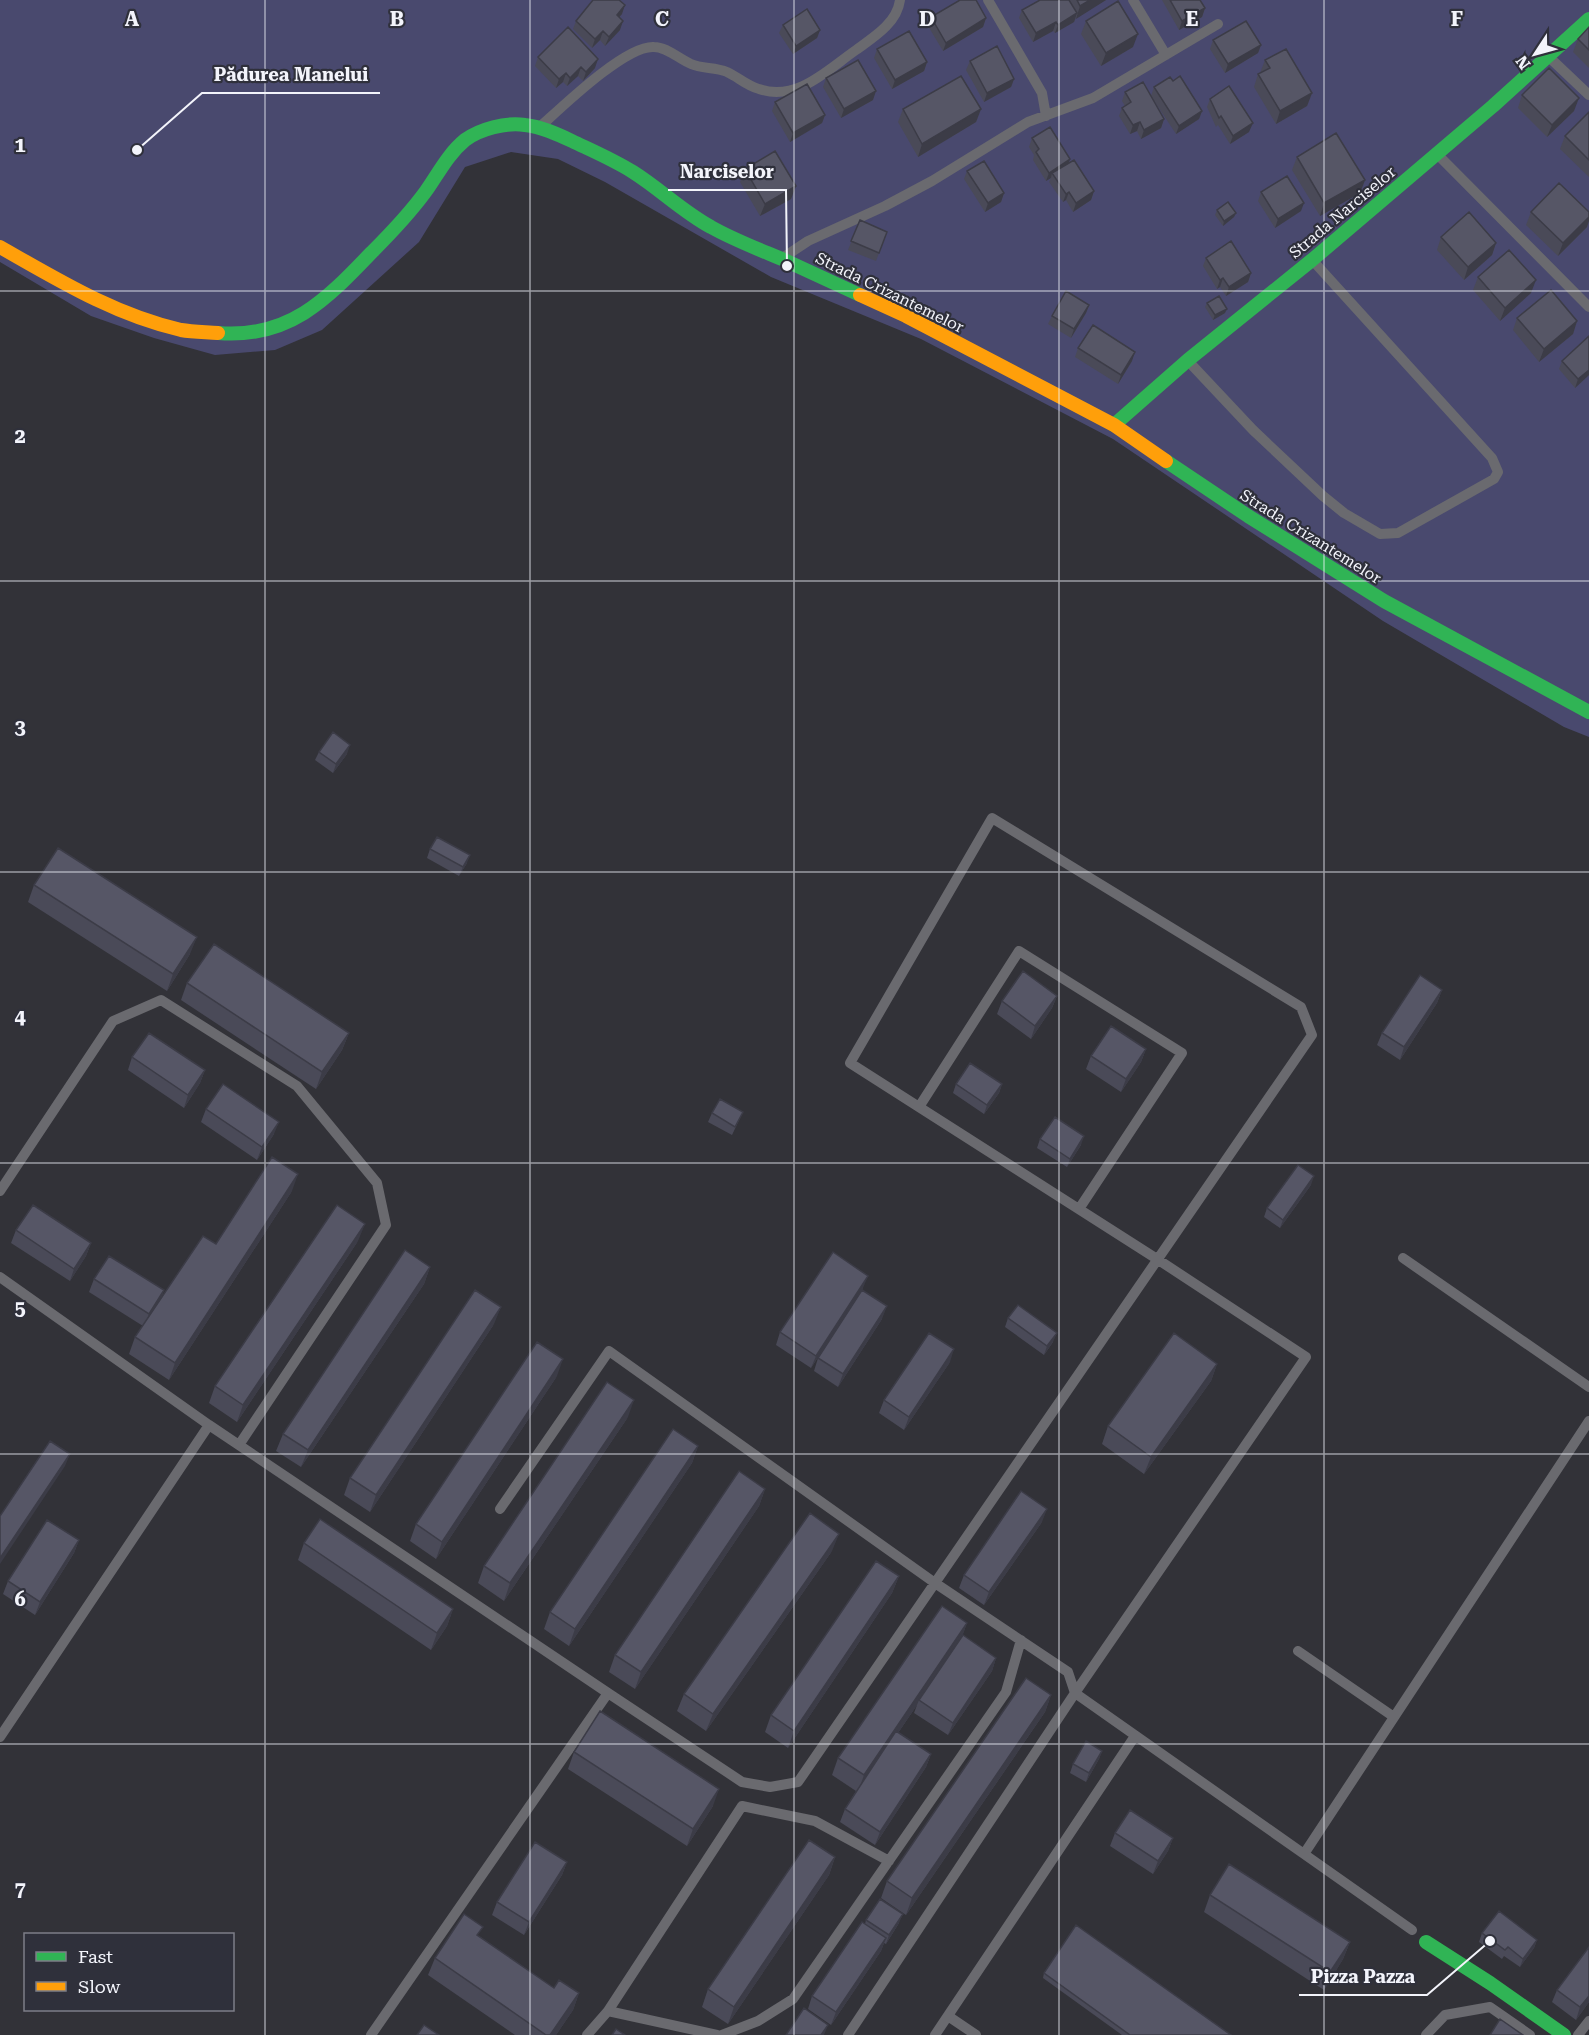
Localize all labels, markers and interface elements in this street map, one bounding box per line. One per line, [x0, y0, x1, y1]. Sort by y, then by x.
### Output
text: A [125, 7, 140, 31]
text: B [390, 7, 404, 31]
text: C [655, 7, 669, 31]
text: D [919, 7, 935, 31]
text: E [1186, 7, 1199, 31]
text: F [1451, 7, 1463, 31]
north arrow [1505, 24, 1565, 84]
text: N [1512, 52, 1535, 73]
callout: Pădurea Manelui [202, 57, 380, 93]
text: Pădurea Manelui [214, 64, 368, 85]
text: 1 [14, 133, 26, 157]
callout: Narciselor [668, 154, 786, 190]
text: Narciselor [680, 161, 774, 182]
street label: Strada Narciselor [1285, 162, 1400, 262]
street label: Strada Crizantemelor [813, 248, 967, 337]
text: 2 [14, 424, 26, 448]
street label: Strada Crizantemelor [1237, 485, 1385, 588]
text: 3 [14, 715, 26, 739]
text: 4 [14, 1005, 26, 1029]
text: 5 [14, 1296, 26, 1320]
text: 6 [14, 1587, 26, 1611]
text: 7 [14, 1877, 26, 1901]
legend [24, 1933, 234, 2011]
text: Fast [78, 1946, 113, 1967]
callout: Pizza Pazza [1299, 1959, 1427, 1995]
text: Pizza Pazza [1311, 1966, 1416, 1987]
text: Slow [78, 1976, 120, 1997]

